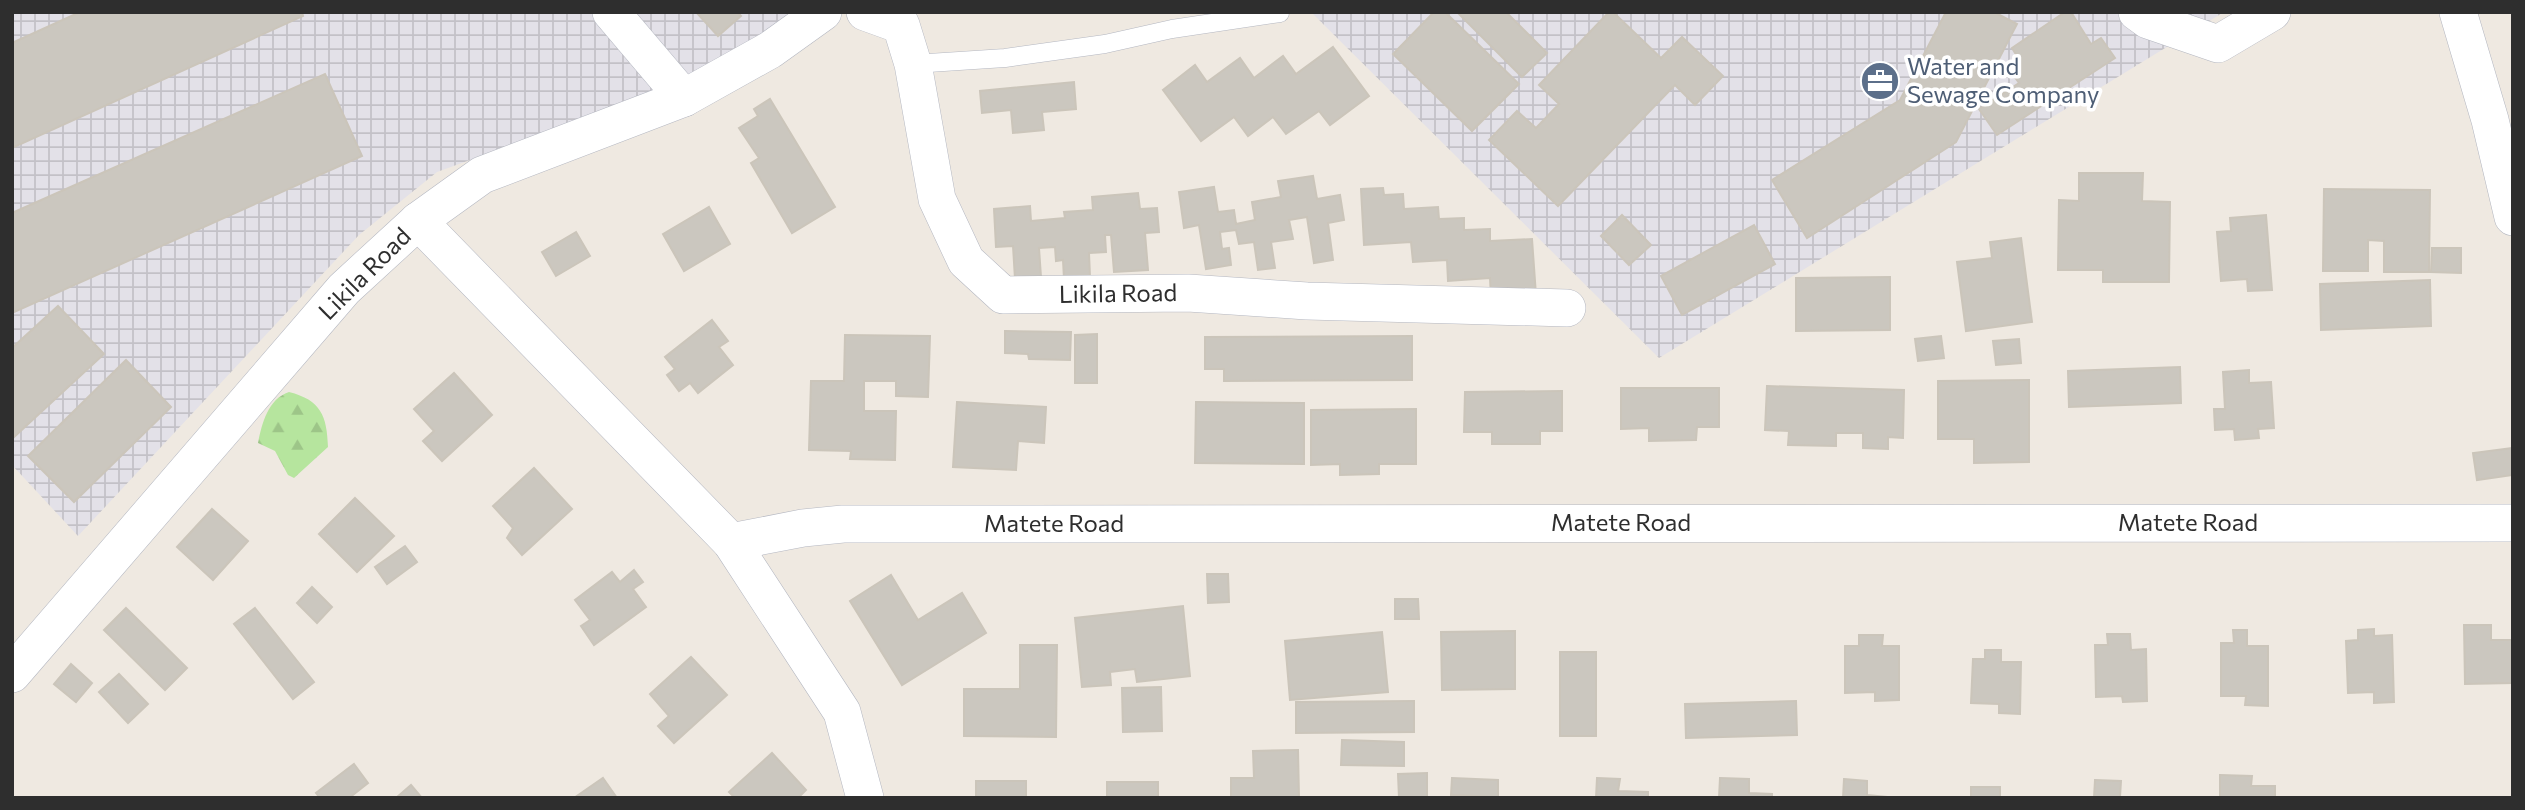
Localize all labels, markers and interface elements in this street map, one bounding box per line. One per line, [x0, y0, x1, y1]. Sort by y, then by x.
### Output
place label: Water and Sewage Company [1907, 51, 2099, 108]
office icon: Water and Sewage Company [1859, 60, 1901, 102]
street label: Likila Road [312, 221, 416, 325]
street label: Likila Road [1059, 277, 1177, 308]
street label: Matete Road [1551, 507, 1691, 536]
street label: Matete Road [2118, 507, 2258, 536]
street label: Matete Road [984, 508, 1124, 537]

